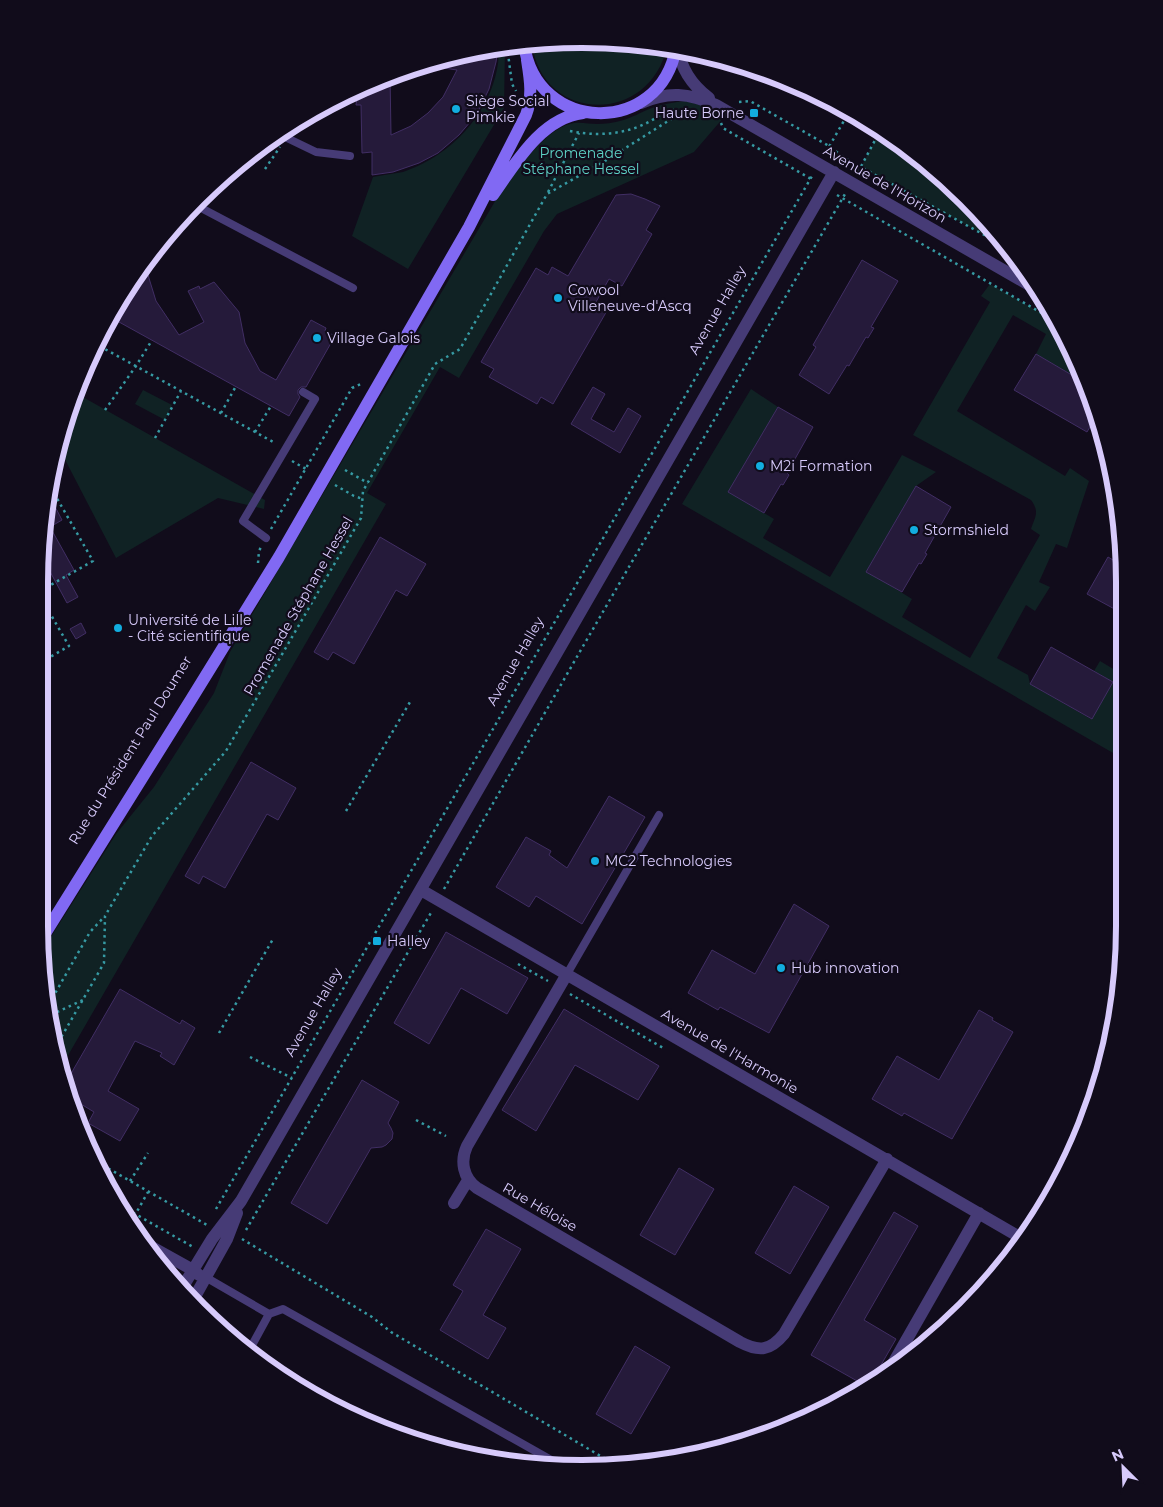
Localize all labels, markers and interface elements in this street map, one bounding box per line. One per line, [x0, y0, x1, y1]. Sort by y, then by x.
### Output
place label: Siège Social Pimkie [466, 92, 550, 126]
marker: Siège Social Pimkie [450, 103, 462, 115]
place label: Haute Borne [655, 104, 744, 122]
marker: Haute Borne [748, 107, 760, 119]
street label: Avenue de l'Horizon [820, 141, 950, 227]
park label: Promenade Stéphane Hessel [522, 144, 640, 178]
street label: Avenue Halley [684, 262, 750, 358]
place label: Cowool Villeneuve-d'Ascq [568, 281, 692, 315]
marker: Cowool Villeneuve-d'Ascq [552, 292, 564, 304]
place label: Village Galois [327, 329, 420, 347]
marker: Village Galois [311, 332, 323, 344]
place label: M2i Formation [770, 457, 872, 475]
marker: M2i Formation [754, 460, 766, 472]
street label: Promenade Stéphane Hessel [239, 513, 357, 699]
place label: Stormshield [924, 521, 1009, 539]
marker: Stormshield [908, 524, 920, 536]
place label: Université de Lille ‐ Cité scientifique [128, 611, 251, 645]
street label: Avenue Halley [482, 613, 548, 709]
marker: Université de Lille ‐ Cité scientifique [112, 622, 124, 634]
street label: Rue du Président Paul Doumer [64, 652, 196, 848]
place label: MC2 Technologies [605, 852, 732, 870]
marker: MC2 Technologies [589, 855, 601, 867]
place label: Halley [387, 932, 431, 950]
marker: Halley [371, 935, 383, 947]
place label: Hub innovation [791, 959, 899, 977]
marker: Hub innovation [775, 962, 787, 974]
street label: Avenue Halley [280, 964, 346, 1060]
street label: Avenue de l'Harmonie [658, 1004, 802, 1098]
street label: Rue Héloise [500, 1178, 580, 1236]
north arrow [1098, 1442, 1148, 1492]
text: N [1109, 1445, 1127, 1466]

